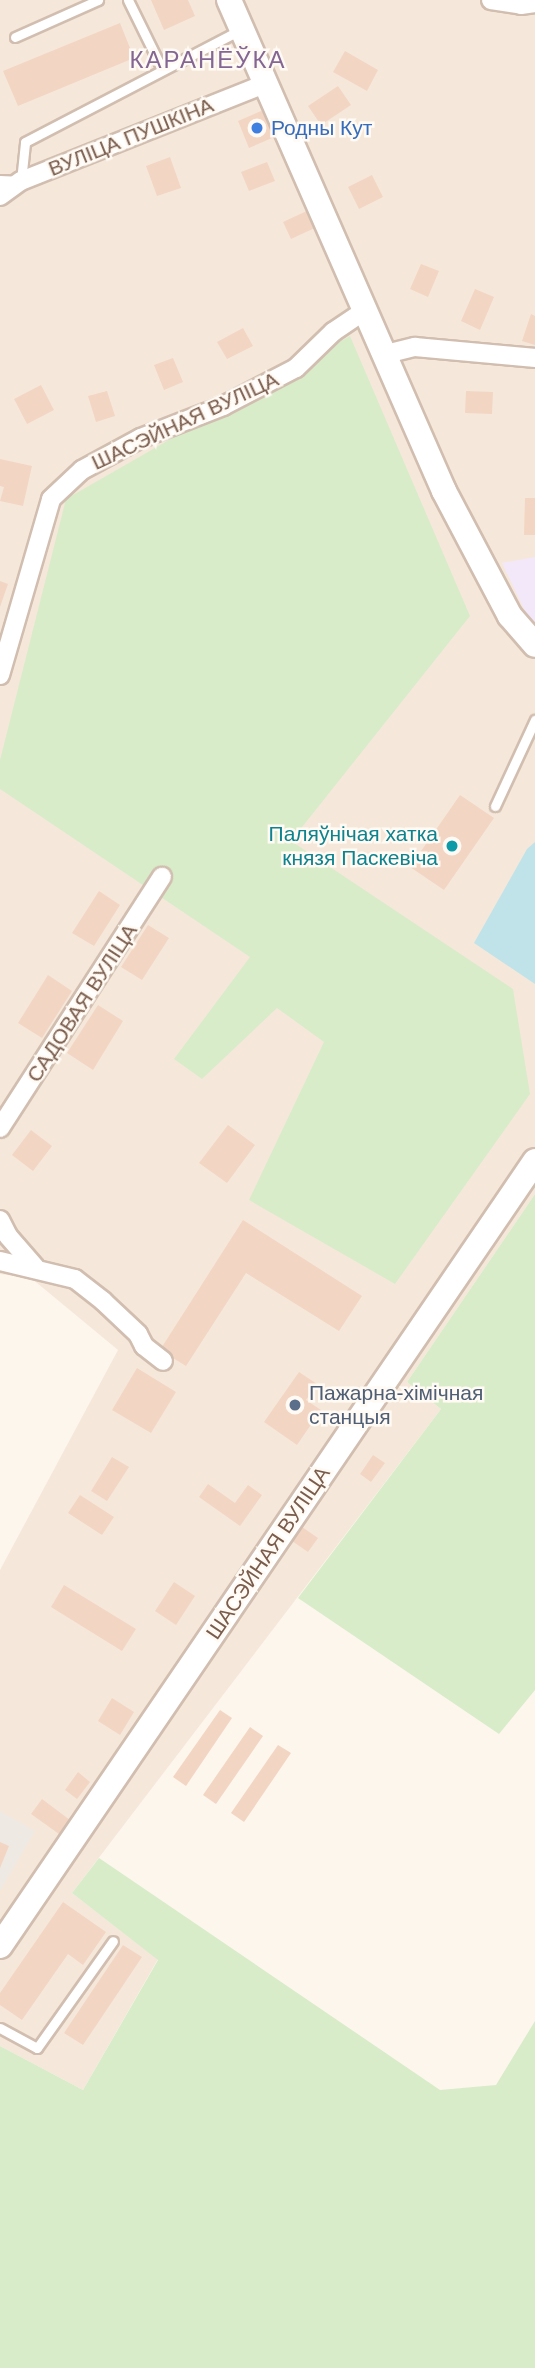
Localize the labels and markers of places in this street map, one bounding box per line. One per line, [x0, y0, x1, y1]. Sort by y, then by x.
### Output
place label: Родны Кут [271, 115, 372, 141]
marker: Родны Кут [249, 120, 265, 136]
place label: Паляўнічая хатка князя Паскевіча [269, 821, 438, 871]
marker: Паляўнічая хатка князя Паскевіча [444, 838, 460, 854]
place label: Пажарна-хімічная станцыя [309, 1380, 483, 1430]
marker: Пажарна-хімічная станцыя [287, 1397, 303, 1413]

